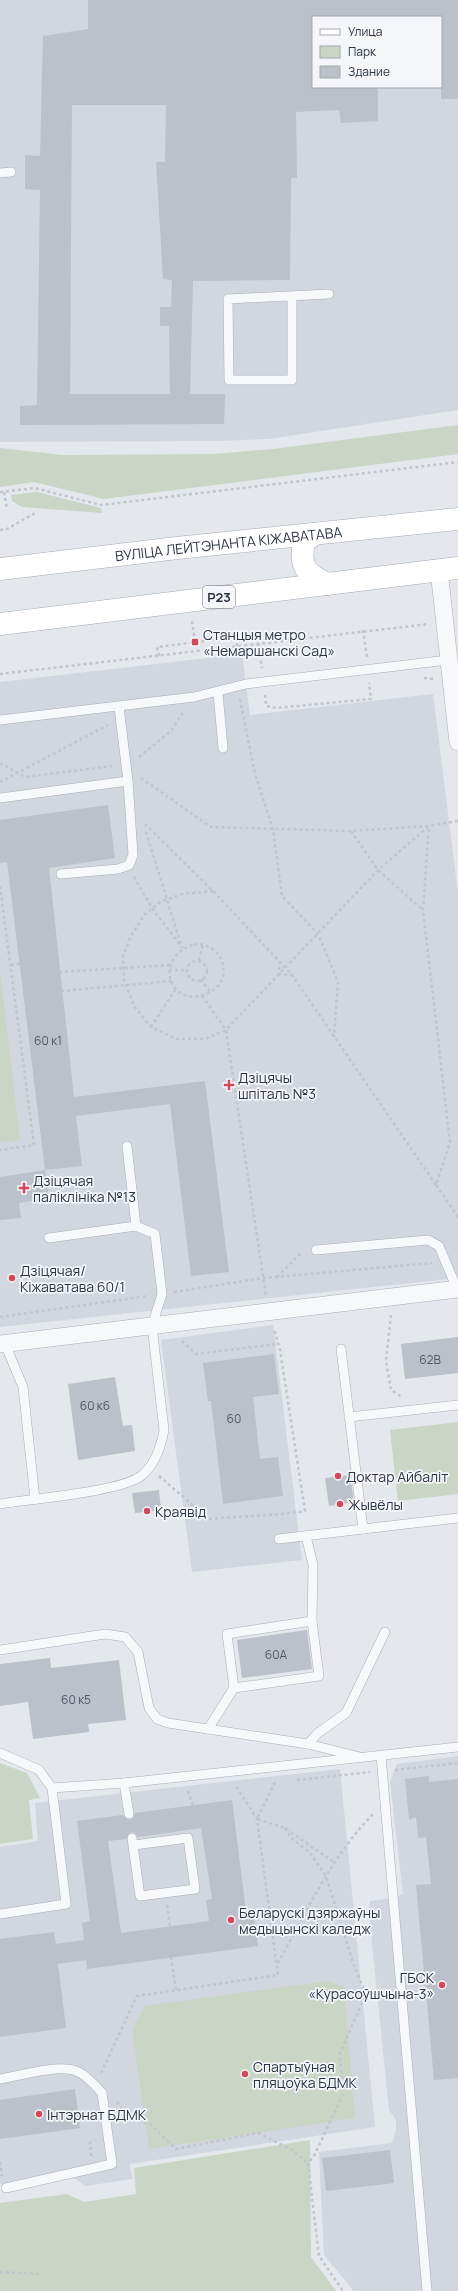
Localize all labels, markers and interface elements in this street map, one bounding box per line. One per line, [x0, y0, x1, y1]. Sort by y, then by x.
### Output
legend [312, 16, 442, 88]
text: Улица [348, 23, 382, 40]
text: Парк [348, 43, 377, 60]
text: Здание [348, 63, 390, 80]
street label: ВУЛІЦА ЛЕЙТЭНАНТА КІЖАВАТАВА [114, 522, 343, 565]
road number: Р23 [203, 586, 235, 608]
place label: Станцыя метро «Немаршанскі Сад» [203, 625, 335, 660]
marker: Станцыя метро «Немаршанскі Сад» [190, 637, 200, 647]
house number: 60 к1 [34, 1032, 62, 1049]
place label: Дзіцячы шпіталь №3 [238, 1068, 316, 1103]
marker: Дзіцячы шпіталь №3 [223, 1079, 235, 1091]
place label: Дзіцячая паліклініка №13 [33, 1171, 136, 1206]
marker: Дзіцячая паліклініка №13 [18, 1182, 30, 1194]
place label: Дзіцячая/ Кіжаватава 60/1 [20, 1261, 125, 1296]
marker: Дзіцячая/ Кіжаватава 60/1 [7, 1273, 17, 1283]
house number: 62В [419, 1351, 441, 1368]
house number: 60 к6 [80, 1397, 110, 1414]
house number: 60 [227, 1410, 241, 1427]
place label: Доктар Айбаліт [346, 1467, 448, 1486]
marker: Доктар Айбаліт [333, 1471, 343, 1481]
place label: Жывёлы [348, 1495, 403, 1514]
marker: Жывёлы [335, 1499, 345, 1509]
place label: Краявід [155, 1502, 206, 1521]
marker: Краявід [142, 1506, 152, 1516]
house number: 60А [265, 1646, 288, 1663]
house number: 60 к5 [61, 1691, 91, 1708]
place label: Беларускі дзяржаўны медыцынскі каледж [239, 1903, 380, 1938]
marker: Беларускі дзяржаўны медыцынскі каледж [226, 1915, 236, 1925]
place label: ГБСК «Курасоўшчына-3» [308, 1968, 435, 2003]
marker: ГБСК «Курасоўшчына-3» [437, 1980, 447, 1990]
place label: Спартыўная пляцоўка БДМК [253, 2057, 358, 2092]
marker: Спартыўная пляцоўка БДМК [240, 2069, 250, 2079]
place label: Інтэрнат БДМК [47, 2105, 147, 2124]
marker: Інтэрнат БДМК [34, 2109, 44, 2119]

